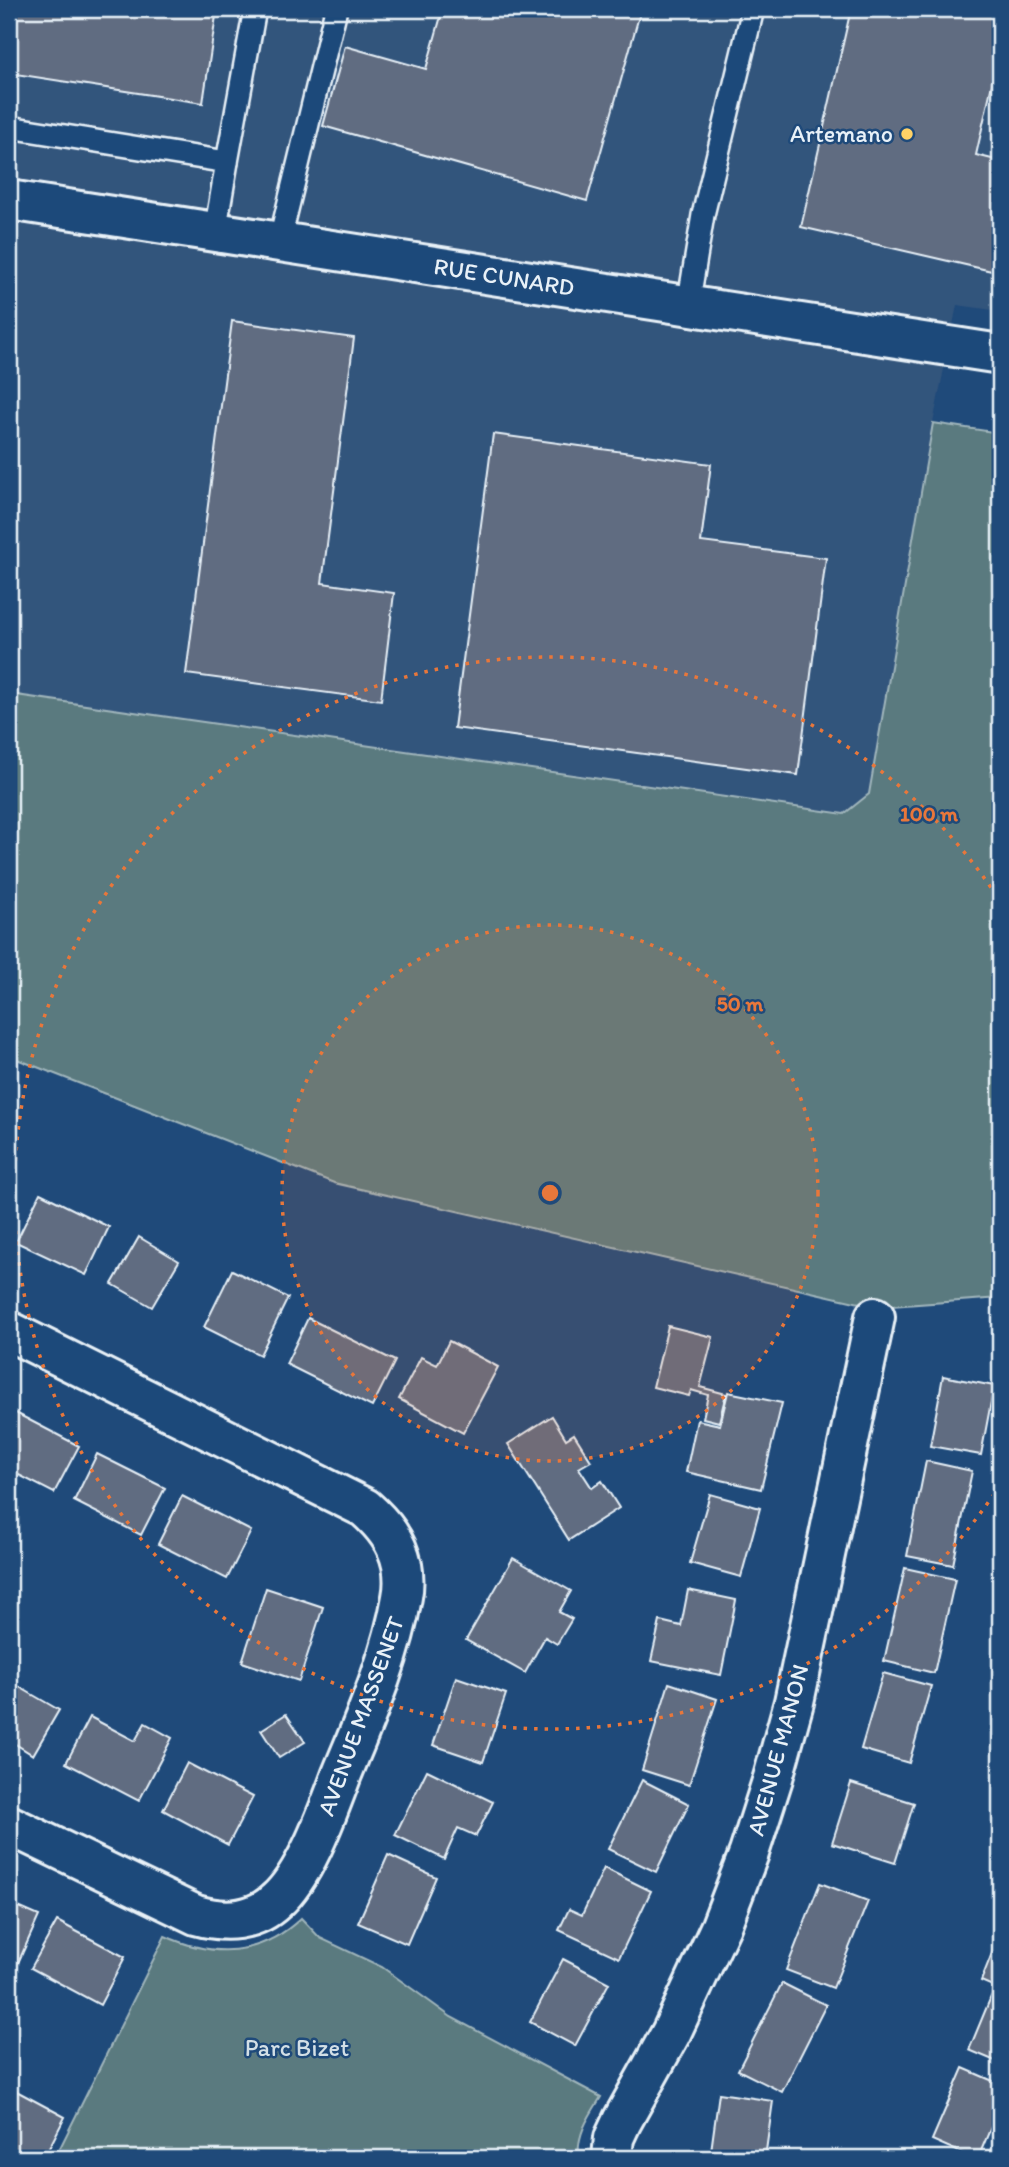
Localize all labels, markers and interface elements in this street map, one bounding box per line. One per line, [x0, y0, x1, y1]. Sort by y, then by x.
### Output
place label: Artemano [790, 119, 893, 148]
marker: Artemano [899, 126, 915, 142]
street label: RUE CUNARD [432, 251, 576, 302]
text: 100 m [900, 801, 958, 826]
text: 50 m [717, 991, 764, 1016]
centre of rings [538, 1181, 562, 1205]
street label: AVENUE MASSENET [311, 1612, 410, 1820]
street label: AVENUE MANON [741, 1661, 814, 1839]
park label: Parc Bizet [245, 2033, 349, 2062]

